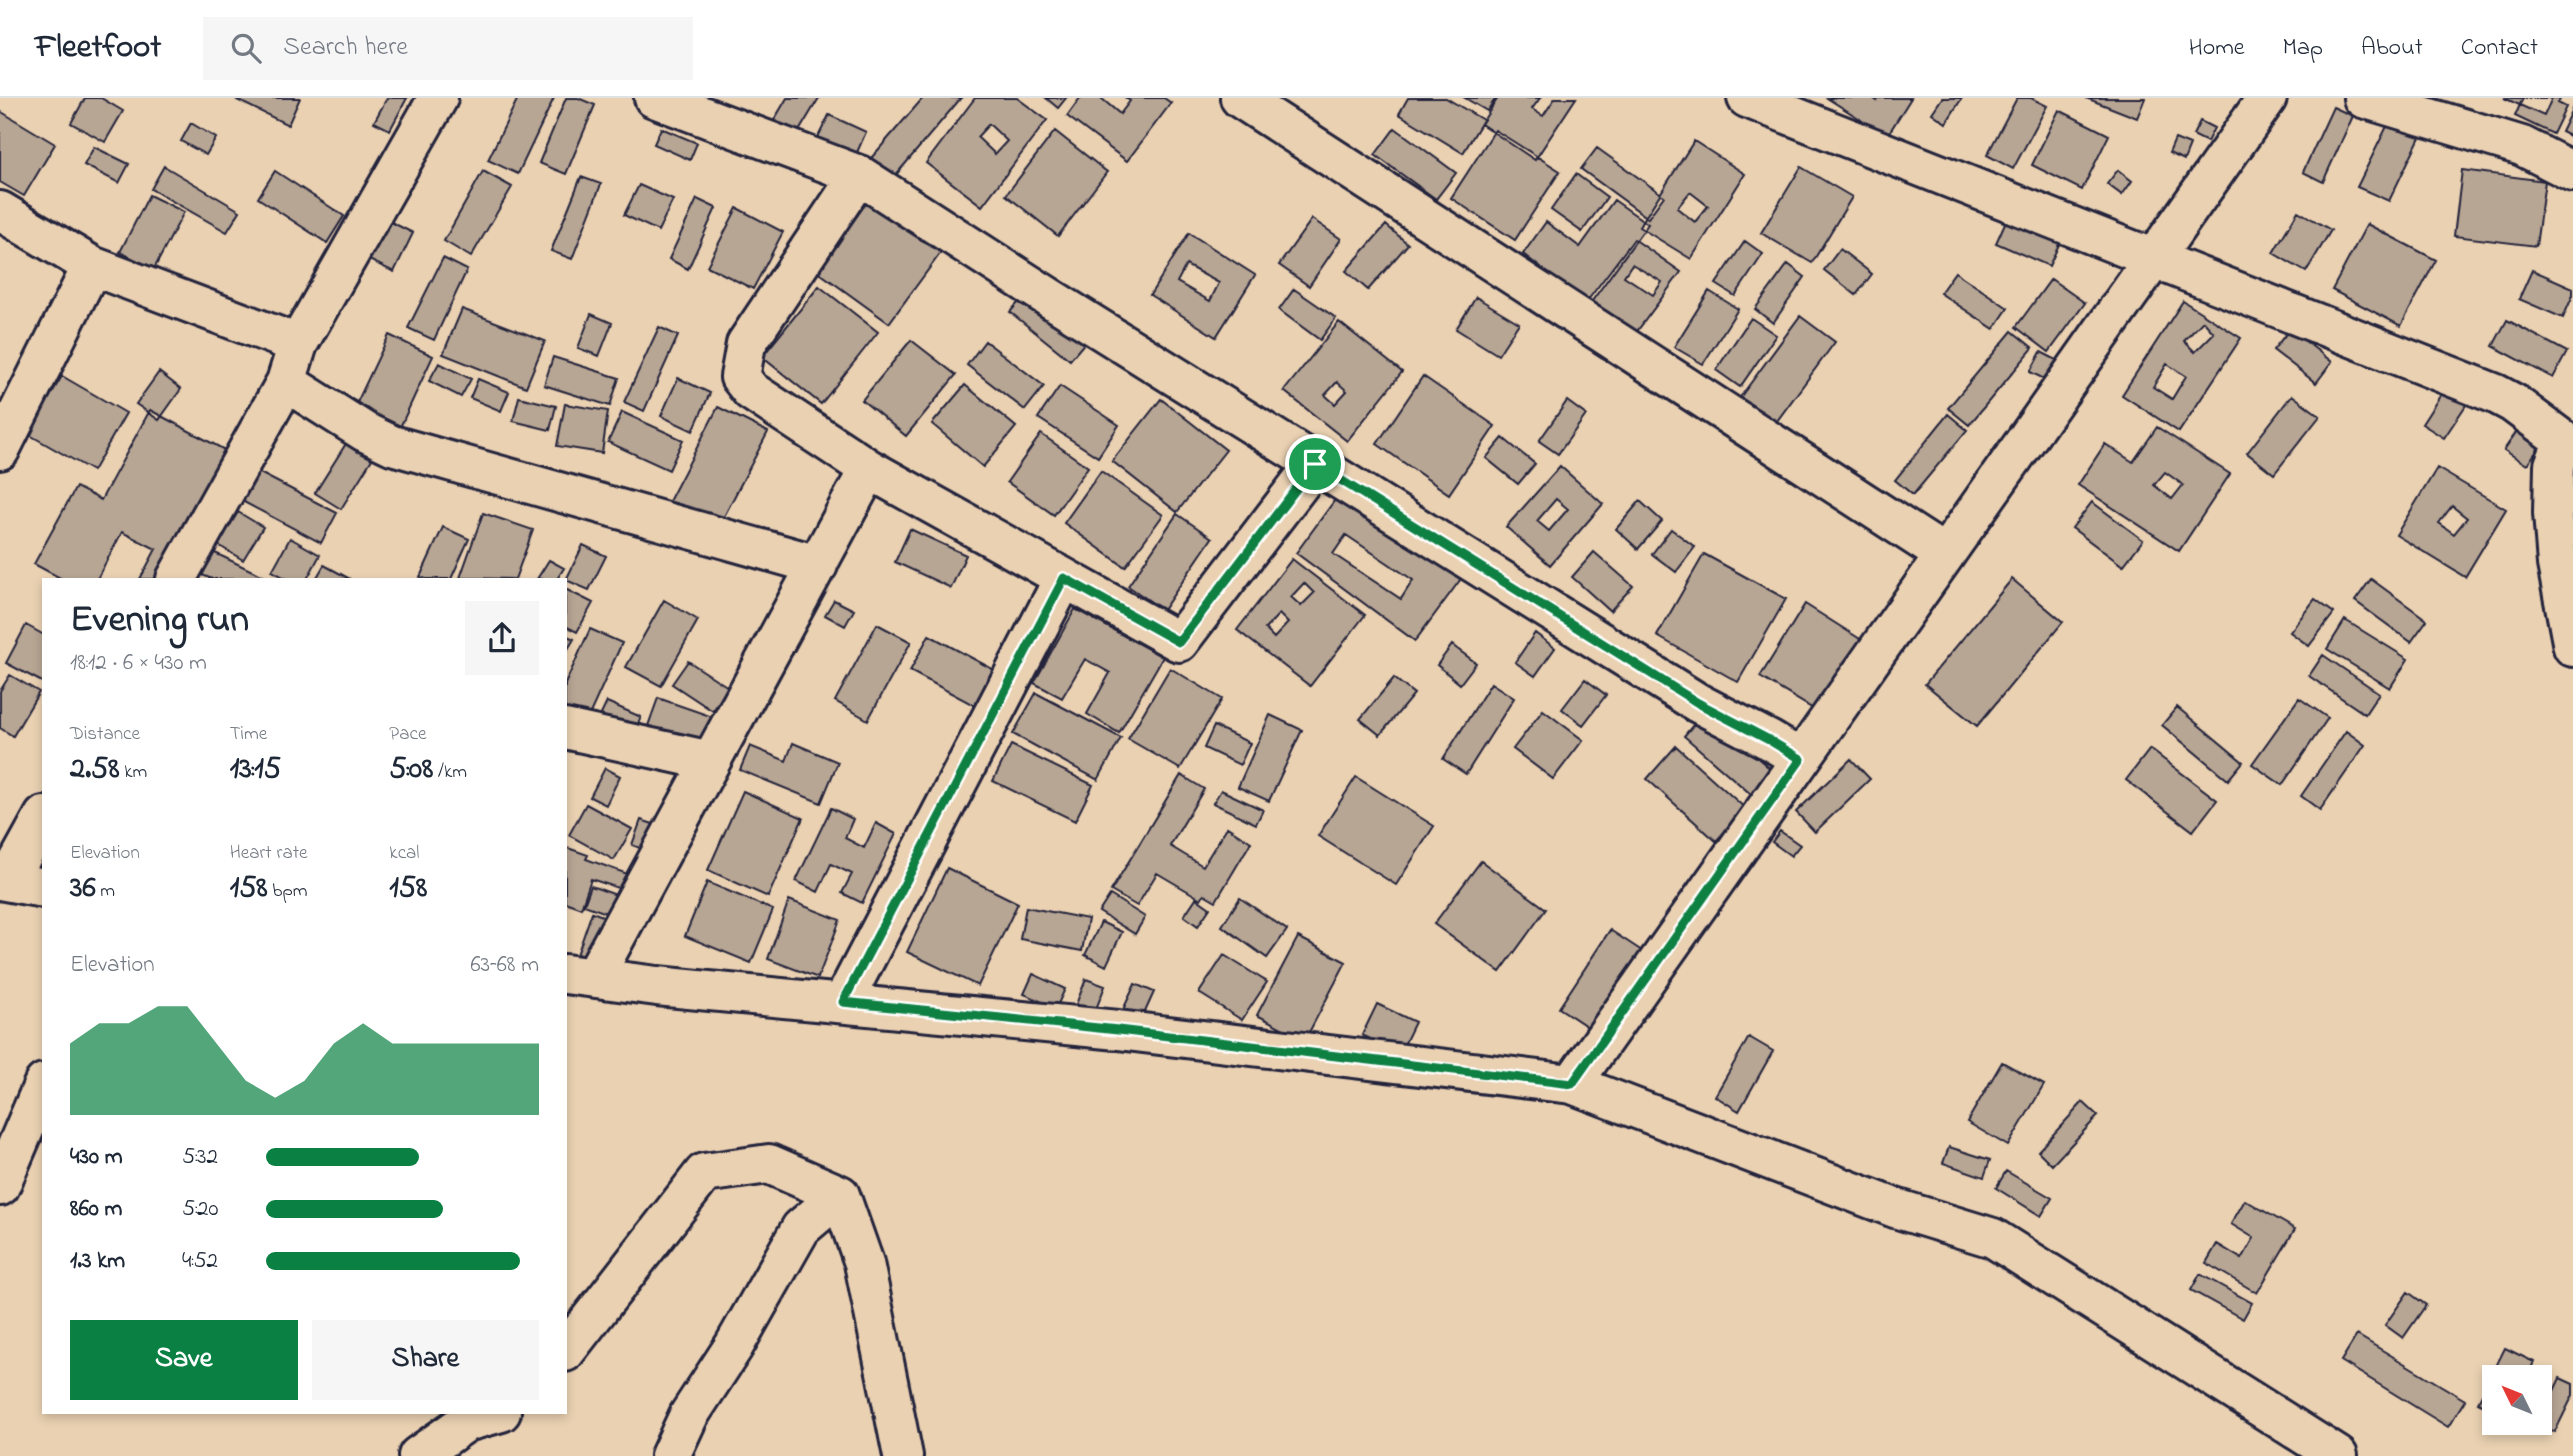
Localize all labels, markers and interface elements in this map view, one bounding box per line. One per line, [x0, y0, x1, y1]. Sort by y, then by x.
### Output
search box [203, 17, 693, 80]
text: Fleetfoot [35, 24, 161, 72]
icon: search [227, 29, 265, 67]
text: Search here [283, 29, 408, 67]
text: Home [2189, 31, 2245, 66]
text: Map [2283, 31, 2323, 66]
text: About [2361, 31, 2423, 66]
text: Contact [2461, 31, 2538, 66]
pin [1285, 434, 1345, 494]
icon: arrive [1296, 445, 1334, 483]
text: Evening run [70, 593, 249, 649]
button: share [465, 601, 539, 675]
text: 18:12 · 6 × 430 m [70, 647, 207, 680]
text: Distance [70, 721, 140, 748]
text: Time [230, 721, 267, 748]
text: Pace [389, 721, 426, 748]
text: 2.58 [70, 748, 119, 792]
text: 13:15 [230, 748, 281, 792]
text: 5:08 [389, 748, 433, 792]
text: km [119, 759, 147, 786]
text: /km [433, 759, 467, 786]
text: Elevation [70, 840, 140, 867]
text: Heart rate [230, 840, 308, 867]
text: kcal [389, 840, 420, 867]
text: 36 [70, 867, 96, 911]
text: 158 [230, 867, 268, 911]
text: 158 [389, 867, 427, 911]
text: m [96, 878, 115, 905]
text: bpm [268, 878, 307, 905]
text: Elevation [70, 949, 155, 982]
text: 63–68 m [470, 949, 539, 982]
text: 430 m [70, 1141, 123, 1174]
text: 5:32 [182, 1141, 218, 1174]
text: 860 m [70, 1193, 122, 1226]
text: 5:20 [182, 1193, 218, 1226]
text: 1.3 km [70, 1245, 125, 1278]
text: 4:52 [182, 1245, 218, 1278]
button: Save [70, 1320, 298, 1400]
button: Share [312, 1320, 539, 1400]
north arrow [2482, 1365, 2552, 1435]
map controls [2482, 1365, 2552, 1435]

